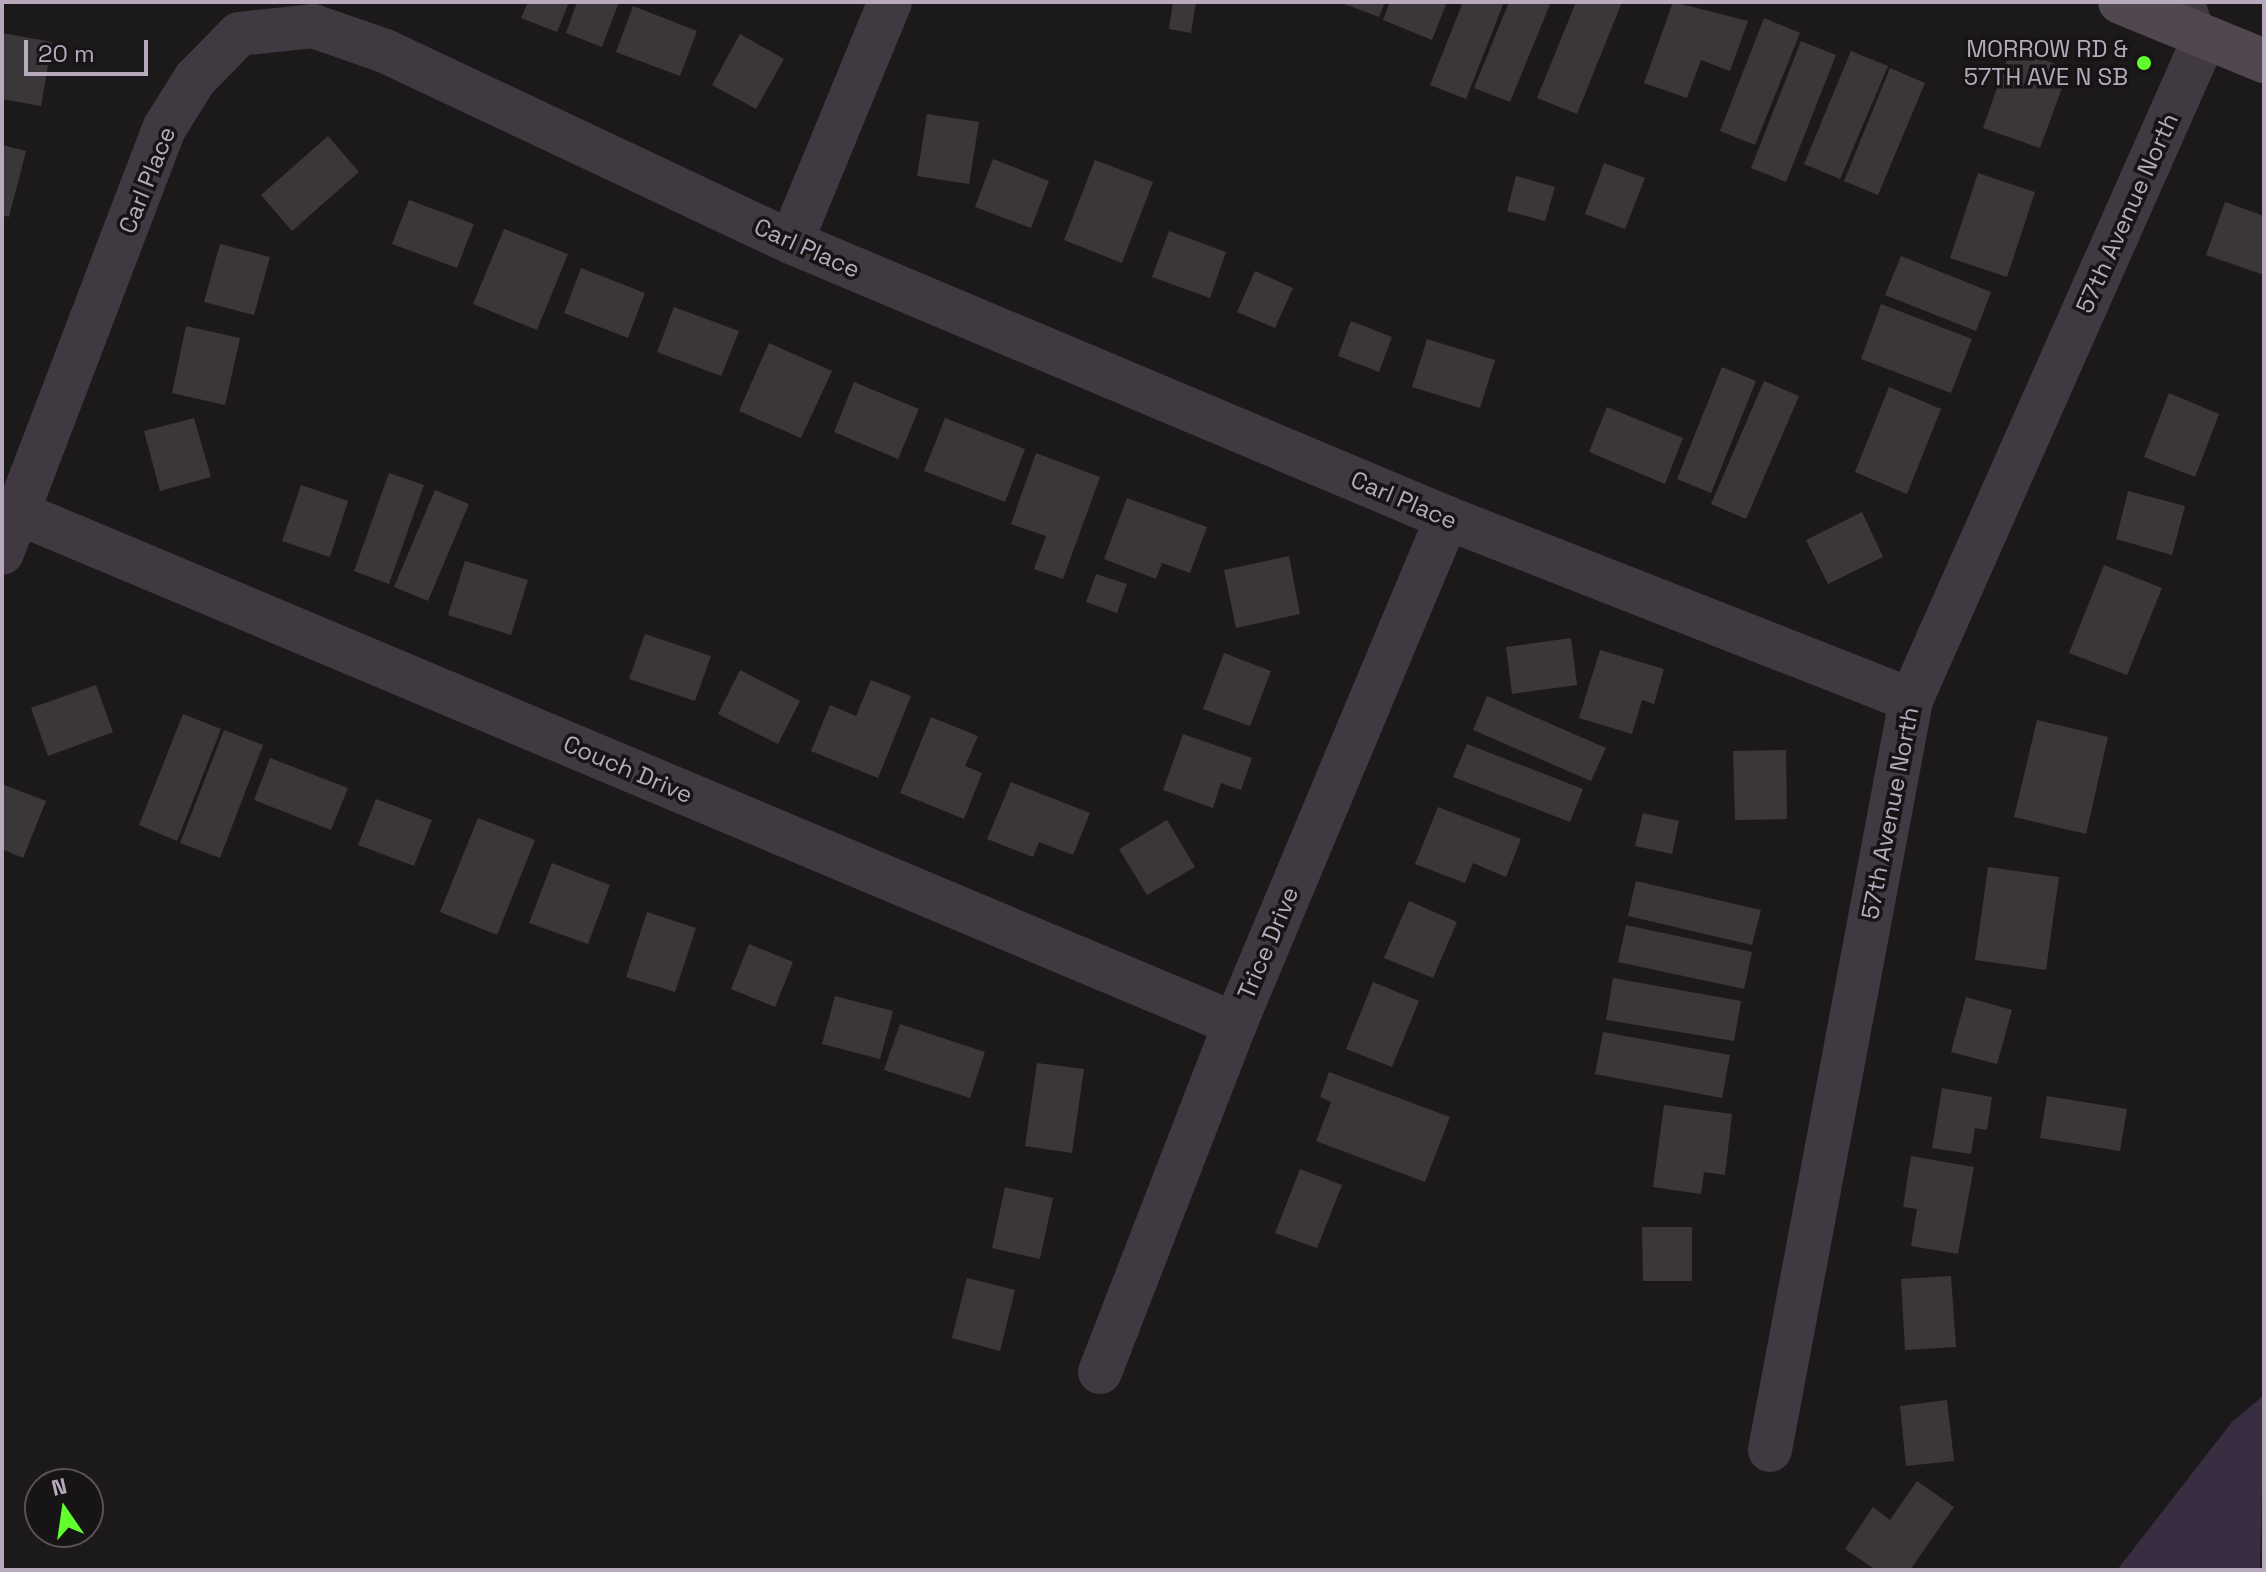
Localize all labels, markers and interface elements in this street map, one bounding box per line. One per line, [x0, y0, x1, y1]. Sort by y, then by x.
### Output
scale bar [28, 24, 152, 74]
place label: MORROW RD & 57TH AVE N SB [1963, 35, 2128, 91]
text: 20 m [38, 38, 95, 69]
marker: MORROW RD & 57TH AVE N SB [2135, 54, 2153, 72]
street label: 57th Avenue North [2070, 108, 2184, 318]
street label: Carl Place [113, 122, 181, 238]
street label: Carl Place [750, 212, 864, 284]
street label: Carl Place [1347, 465, 1461, 535]
street label: 57th Avenue North [1855, 704, 1925, 922]
street label: Couch Drive [559, 729, 697, 809]
street label: Trice Drive [1231, 882, 1305, 1004]
north arrow [24, 1468, 104, 1548]
text: N [49, 1471, 69, 1502]

